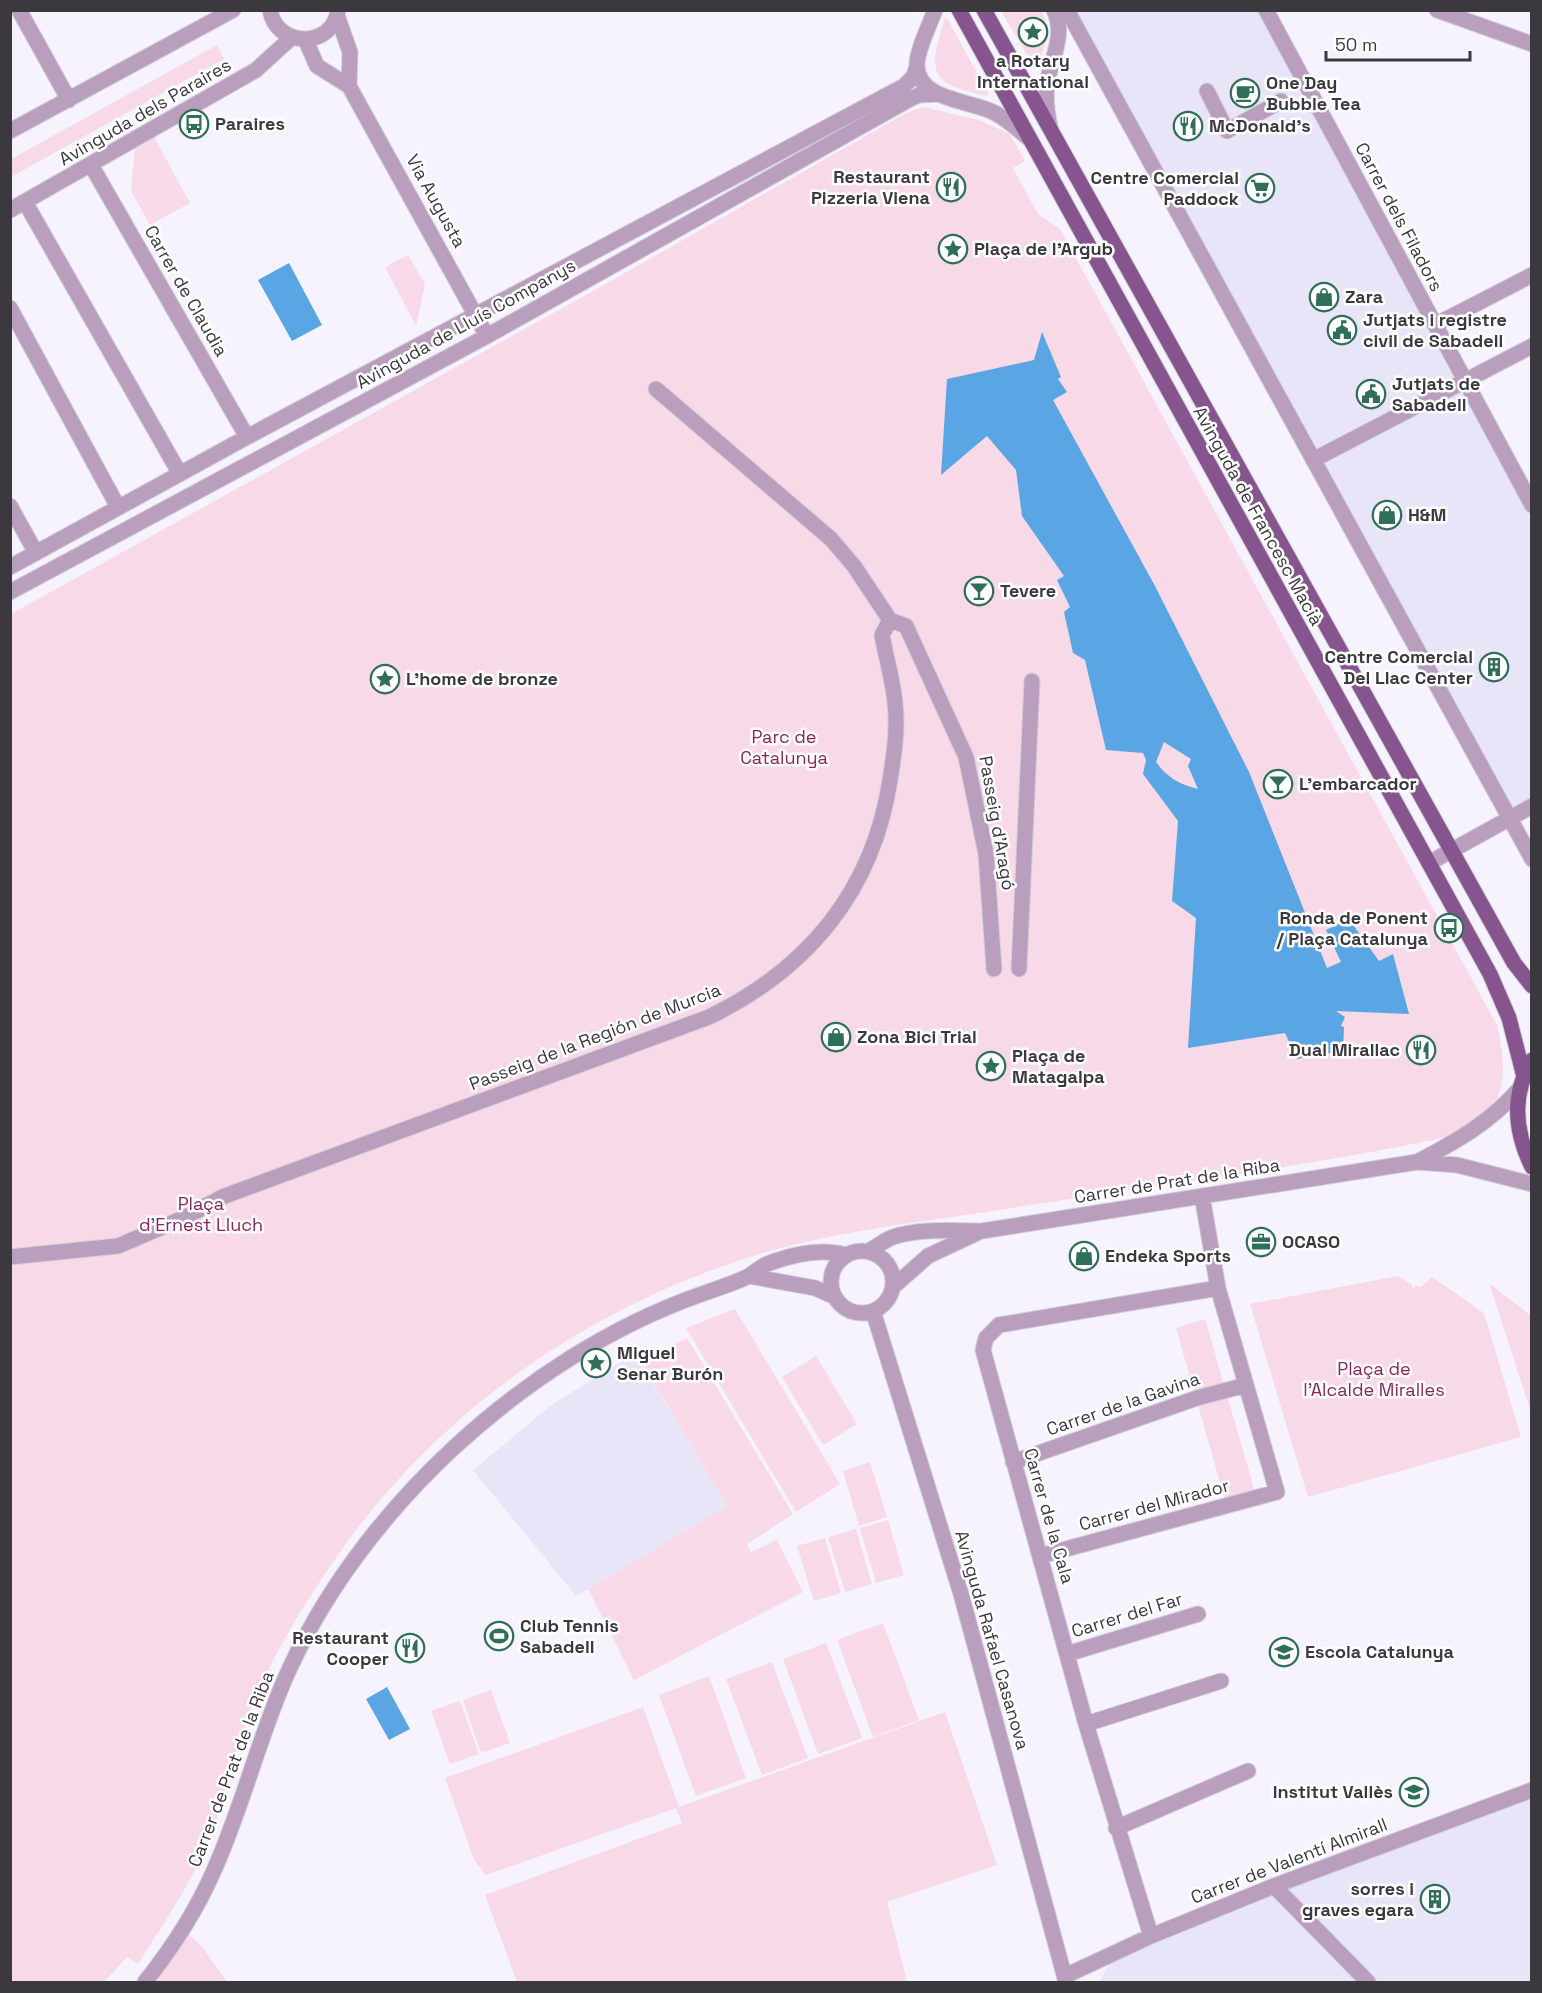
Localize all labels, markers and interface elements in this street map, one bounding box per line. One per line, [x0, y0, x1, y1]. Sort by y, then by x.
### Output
place icon: a Rotary International [1017, 16, 1049, 48]
scale bar [1326, 24, 1470, 62]
text: 50 m [1335, 33, 1377, 56]
place label: a Rotary International [977, 49, 1089, 93]
street label: Avinguda dels Paraires [55, 53, 235, 170]
place label: One Day Bubble Tea [1266, 71, 1361, 115]
cafe icon: One Day Bubble Tea [1229, 77, 1261, 109]
bus stop icon: Paraires [178, 108, 210, 140]
restaurant icon: McDonald's [1172, 110, 1204, 142]
place label: Paraires [215, 112, 285, 135]
place label: McDonald's [1209, 114, 1311, 137]
street label: Carrer dels Filadors [1350, 138, 1448, 295]
street label: Via Augusta [401, 150, 471, 251]
place label: Restaurant Pizzeria Viena [811, 165, 931, 209]
place label: Centre Comercial Paddock [1091, 166, 1239, 210]
restaurant icon: Restaurant Pizzeria Viena [935, 171, 967, 203]
supermarket icon: Centre Comercial Paddock [1244, 172, 1276, 204]
street label: Carrer de Claudia [140, 221, 233, 360]
place icon: Plaça de l'Argub [937, 233, 969, 265]
place label: Plaça de l'Argub [974, 237, 1113, 260]
street label: Avinguda de Lluís Companys [352, 254, 580, 394]
shop icon: Zara [1308, 281, 1340, 313]
place label: Zara [1345, 285, 1384, 308]
place label: Jutjats i registre civil de Sabadell [1363, 308, 1507, 352]
public building icon: Jutjats i registre civil de Sabadell [1326, 314, 1358, 346]
place label: Jutjats de Sabadell [1392, 372, 1480, 416]
public building icon: Jutjats de Sabadell [1355, 378, 1387, 410]
street label: Avinguda de Francesc Macià [1188, 402, 1328, 629]
shop icon: H&M [1371, 499, 1403, 531]
place label: H&M [1408, 503, 1446, 526]
bar icon: Tevere [963, 575, 995, 607]
place label: Tevere [1000, 579, 1056, 602]
place label: Centre Comercial Del Llac Center [1325, 645, 1473, 689]
building icon: Centre Comercial Del Llac Center [1478, 651, 1510, 683]
place icon: L'home de bronze [369, 663, 401, 695]
place label: L'home de bronze [406, 667, 558, 690]
park label: Parc de Catalunya [740, 725, 828, 769]
street label: Passeig d'Aragó [974, 754, 1021, 892]
bar icon: L'embarcador [1262, 768, 1294, 800]
place label: L'embarcador [1299, 772, 1417, 795]
place label: Ronda de Ponent / Plaça Catalunya [1276, 906, 1429, 950]
bus stop icon: Ronda de Ponent / Plaça Catalunya [1433, 912, 1465, 944]
street label: Passeig de la Región de Murcia [466, 978, 724, 1095]
shop icon: Zona Bici Trial [820, 1021, 852, 1053]
place label: Zona Bici Trial [857, 1025, 977, 1048]
restaurant icon: Dual Mirallac [1405, 1034, 1437, 1066]
place label: Dual Mirallac [1289, 1038, 1400, 1061]
place label: Plaça de Matagalpa [1012, 1044, 1105, 1088]
place icon: Plaça de Matagalpa [975, 1050, 1007, 1082]
street label: Carrer de Prat de la Riba [1072, 1153, 1281, 1208]
park label: Plaça d'Ernest Lluch [139, 1192, 263, 1236]
office icon: OCASO [1245, 1226, 1277, 1258]
place label: OCASO [1282, 1230, 1340, 1253]
shop icon: Endeka Sports [1068, 1240, 1100, 1272]
place label: Endeka Sports [1105, 1244, 1231, 1267]
place label: Miguel Senar Burón [617, 1341, 723, 1385]
place icon: Miguel Senar Burón [580, 1347, 612, 1379]
park label: Plaça de l'Alcalde Miralles [1303, 1357, 1445, 1401]
street label: Carrer de la Gavina [1043, 1366, 1203, 1441]
street label: Carrer de la Cala [1019, 1445, 1080, 1586]
street label: Carrer del Mirador [1076, 1473, 1232, 1536]
street label: Avinguda Rafael Casanova [950, 1527, 1035, 1752]
street label: Carrer del Far [1068, 1587, 1186, 1642]
place label: Club Tennis Sabadell [520, 1614, 619, 1658]
sports icon: Club Tennis Sabadell [483, 1620, 515, 1652]
place label: Restaurant Cooper [292, 1626, 389, 1670]
restaurant icon: Restaurant Cooper [394, 1632, 426, 1664]
school or university icon: Escola Catalunya [1268, 1636, 1300, 1668]
place label: Escola Catalunya [1305, 1640, 1455, 1663]
street label: Carrer de Prat de la Riba [183, 1668, 279, 1870]
school or university icon: Institut Vallès [1398, 1776, 1430, 1808]
place label: Institut Vallès [1273, 1780, 1393, 1803]
street label: Carrer de Valentí Almirall [1187, 1812, 1390, 1909]
place label: sorres i graves egara [1302, 1877, 1415, 1921]
building icon: sorres i graves egara [1419, 1883, 1451, 1915]

